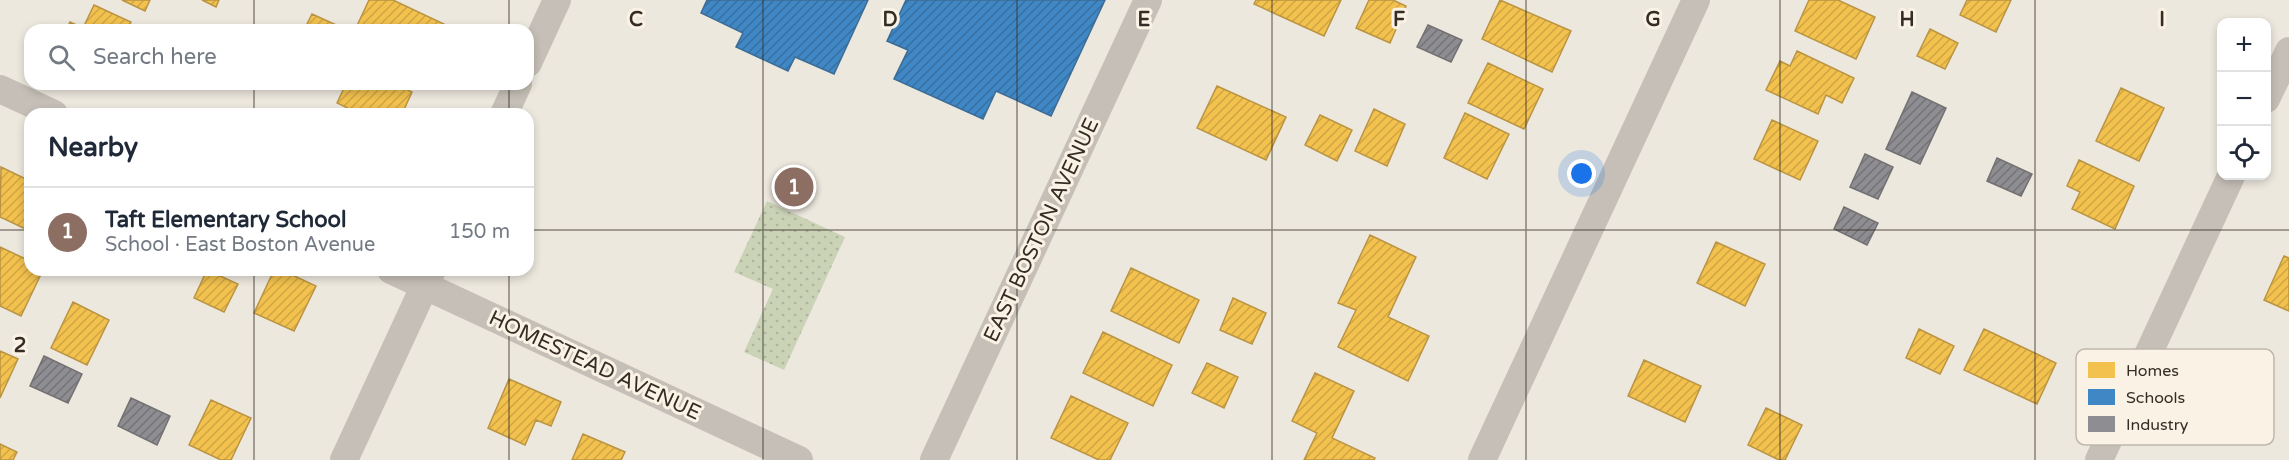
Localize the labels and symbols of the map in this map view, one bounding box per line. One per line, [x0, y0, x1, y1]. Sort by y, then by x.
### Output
text: C [629, 8, 643, 32]
text: D [882, 8, 898, 32]
text: E [1138, 8, 1151, 32]
text: F [1393, 8, 1405, 32]
text: G [1645, 8, 1661, 32]
text: H [1899, 8, 1915, 32]
text: I [2159, 8, 2165, 32]
street label: EAST BOSTON AVENUE [979, 114, 1104, 346]
your location [1567, 159, 1596, 188]
pin: 1 [774, 164, 814, 210]
street label: HOMESTEAD AVENUE [485, 305, 705, 426]
text: 2 [14, 334, 26, 358]
legend [2076, 349, 2274, 445]
text: Homes [2126, 361, 2179, 381]
text: Schools [2126, 388, 2185, 408]
text: Industry [2126, 415, 2189, 435]

